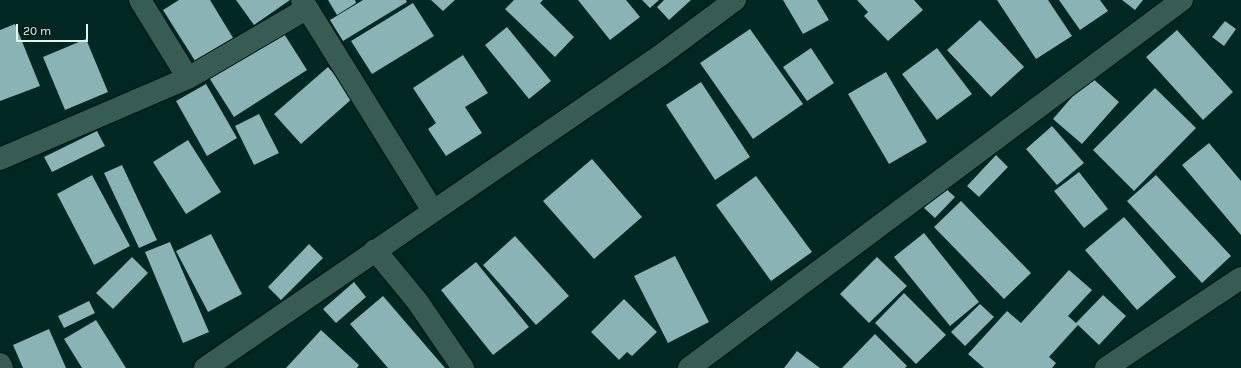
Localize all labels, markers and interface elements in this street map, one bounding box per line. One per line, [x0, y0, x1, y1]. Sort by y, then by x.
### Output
scale bar [18, 16, 90, 42]
text: 20 m [23, 24, 51, 38]

